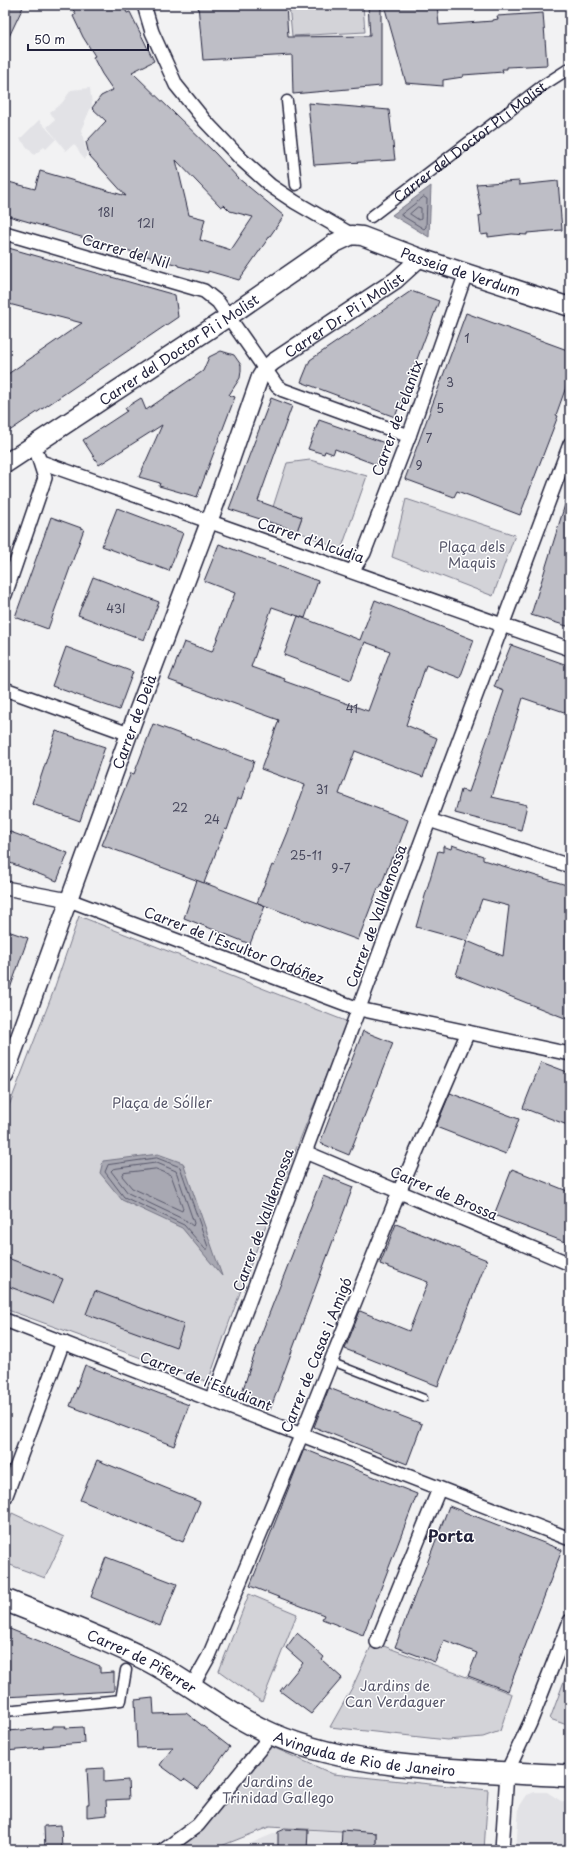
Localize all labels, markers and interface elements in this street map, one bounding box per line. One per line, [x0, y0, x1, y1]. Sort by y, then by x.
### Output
scale bar [28, 26, 148, 52]
text: 50 m [34, 30, 65, 48]
street label: Carrer del Doctor Pi i Molist [388, 76, 551, 207]
house number: 18I [98, 203, 114, 221]
house number: 12I [137, 214, 155, 232]
street label: Carrer del Nil [80, 228, 172, 274]
street label: Passeig de Verdum [398, 241, 524, 301]
street label: Carrer Dr. Pi i Molist [280, 267, 408, 362]
street label: Carrer del Doctor Pi i Molist [94, 288, 263, 410]
house number: 1 [464, 329, 470, 347]
street label: Carrer de Felanitx [366, 357, 428, 479]
house number: 3 [446, 373, 454, 391]
house number: 5 [436, 399, 444, 417]
house number: 7 [426, 429, 433, 447]
house number: 9 [415, 456, 423, 474]
street label: Carrer d'Alcúdia [255, 512, 368, 568]
park label: Plaça dels Maquis [439, 536, 505, 573]
house number: 43I [106, 599, 126, 617]
street label: Carrer de Deià [107, 671, 161, 772]
house number: 41 [346, 699, 358, 717]
house number: 31 [316, 780, 328, 798]
house number: 22 [172, 798, 188, 816]
house number: 24 [204, 810, 220, 828]
street label: Carrer de Valldemossa [340, 841, 412, 991]
house number: 25-11 [290, 846, 322, 864]
house number: 9-7 [331, 859, 351, 877]
street label: Carrer de l'Escultor Ordóñez [141, 901, 327, 989]
park label: Plaça de Sóller [112, 1092, 213, 1113]
street label: Carrer de Valldemossa [227, 1145, 299, 1295]
street label: Carrer de Brossa [387, 1161, 502, 1225]
street label: Carrer de Casas i Amigó [275, 1274, 357, 1436]
street label: Carrer de l'Estudiant [137, 1346, 275, 1416]
district label: Porta [428, 1523, 474, 1547]
street label: Carrer de Piferrer [84, 1624, 201, 1698]
park label: Jardins de Can Verdaguer [345, 1675, 445, 1712]
street label: Avinguda de Rio de Janeiro [271, 1726, 456, 1780]
park label: Jardins de Trinidad Gallego [222, 1771, 334, 1808]

